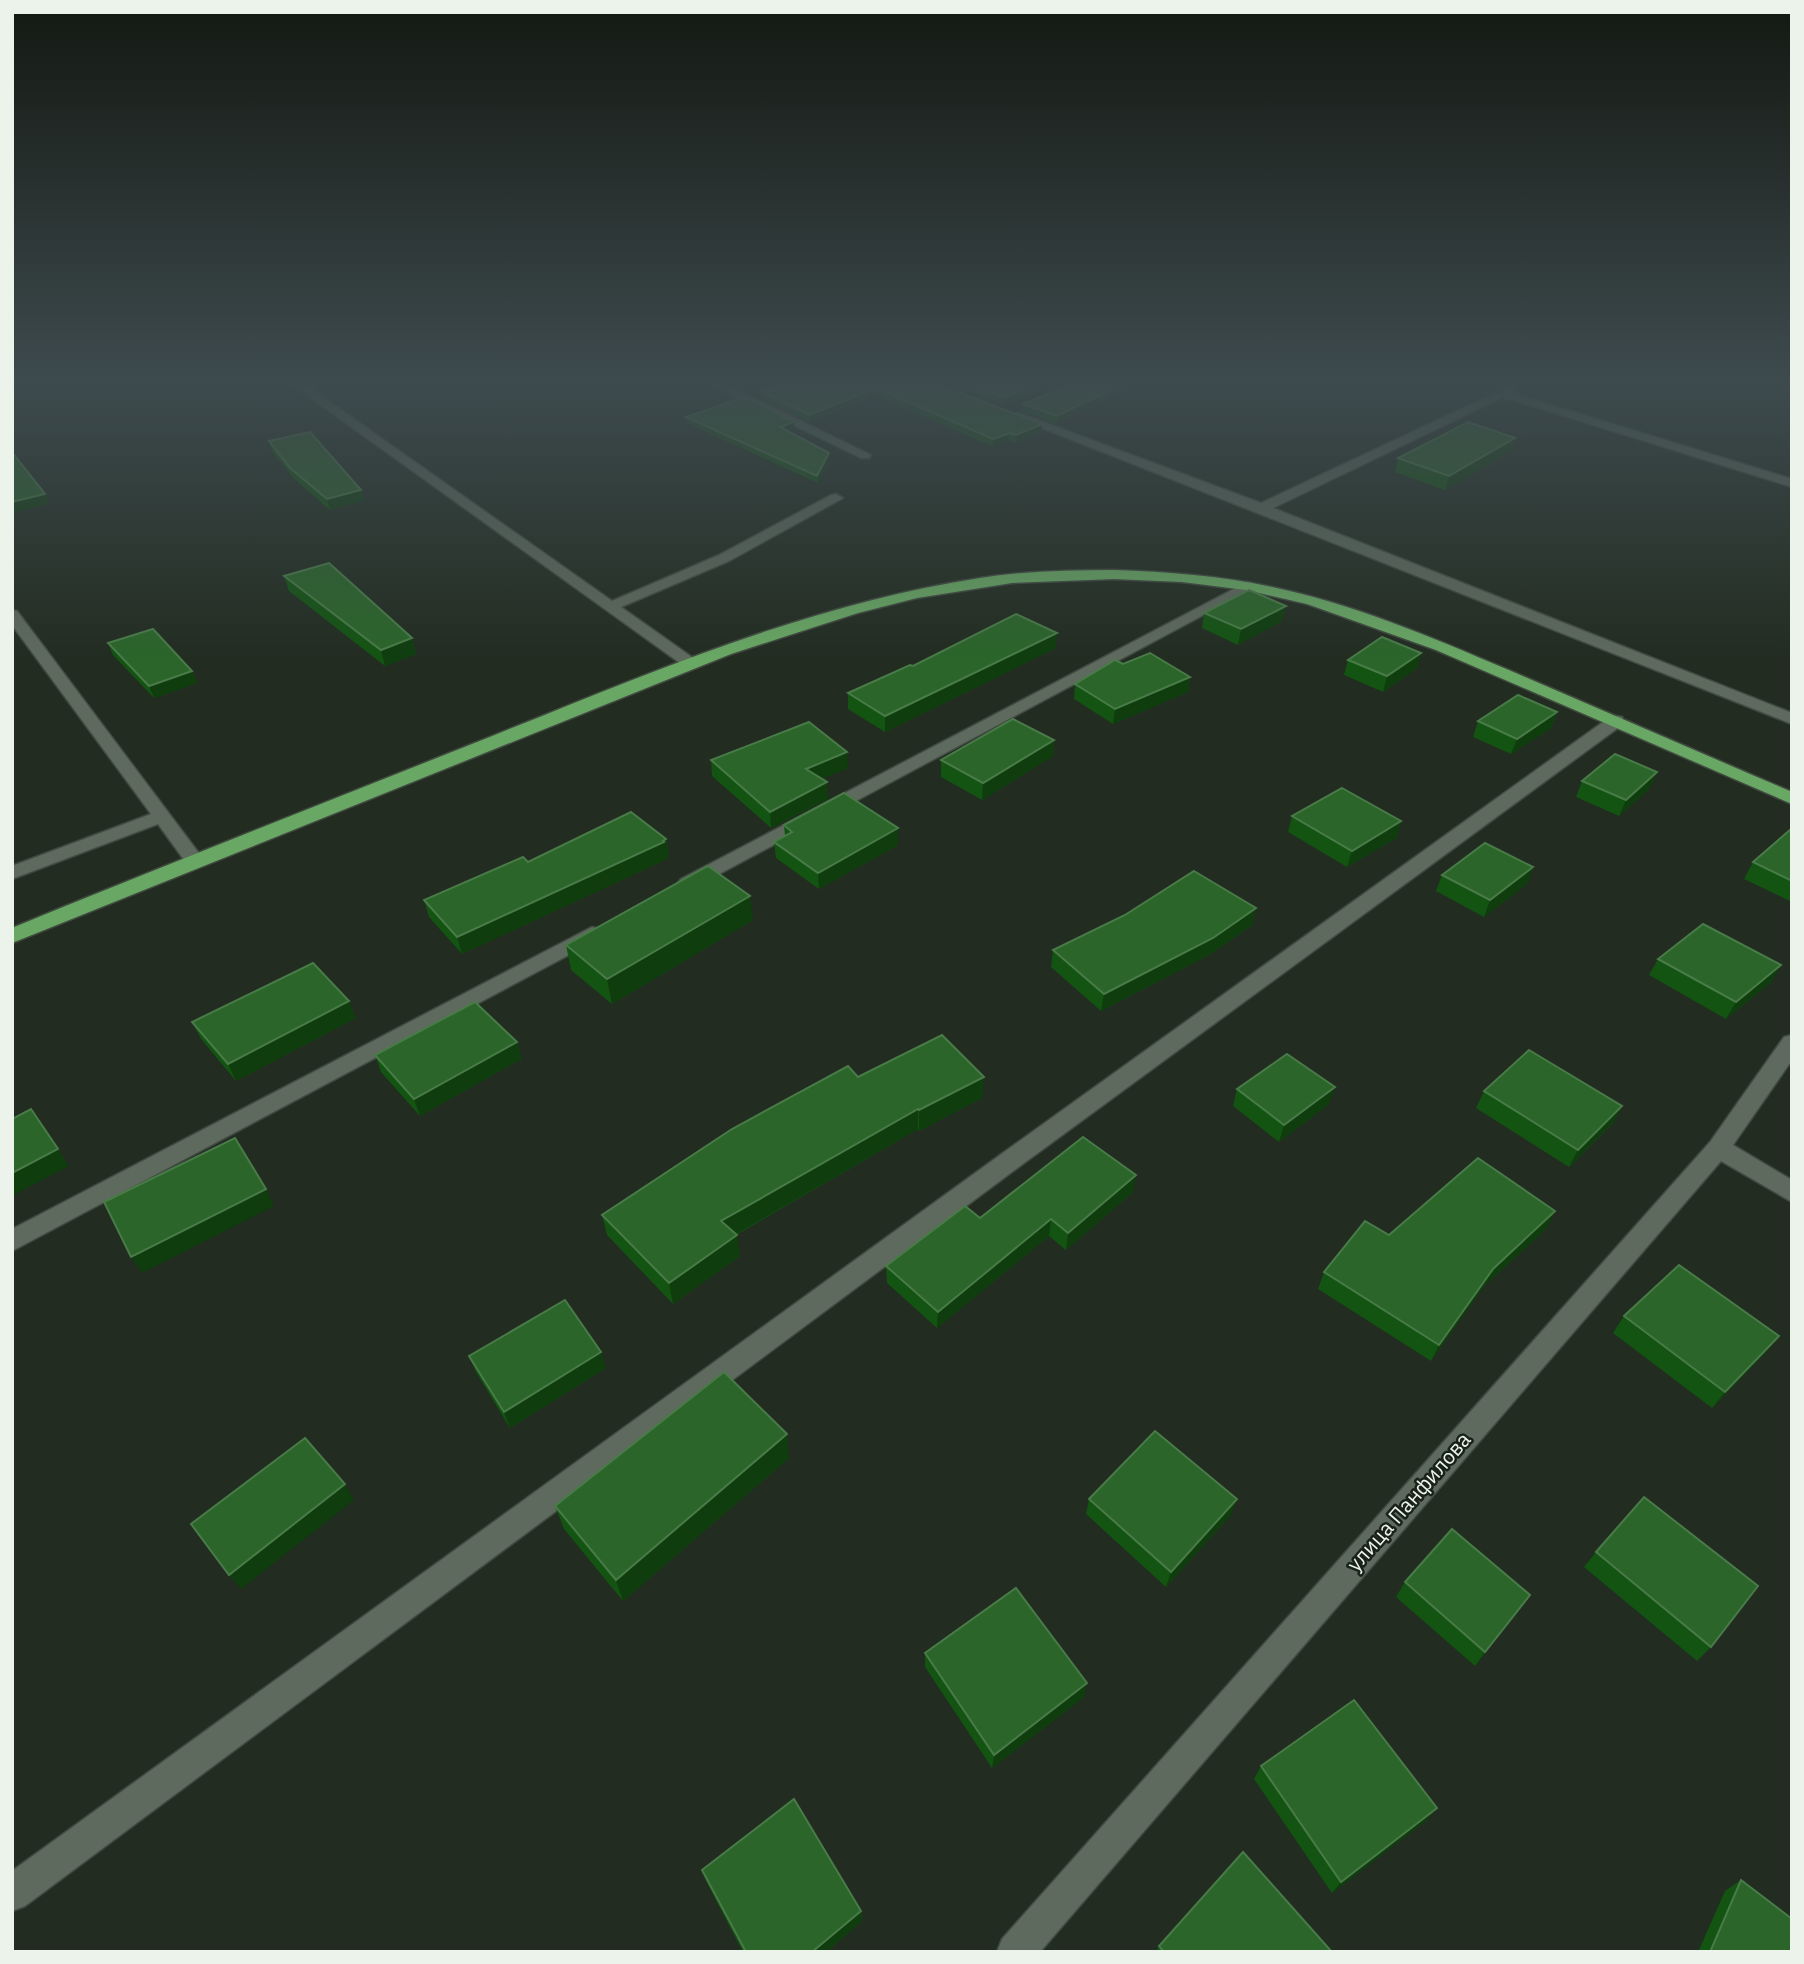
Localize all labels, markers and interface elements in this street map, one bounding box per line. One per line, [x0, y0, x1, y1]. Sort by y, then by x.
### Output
street label: улица Панфилова [1340, 1426, 1476, 1577]

